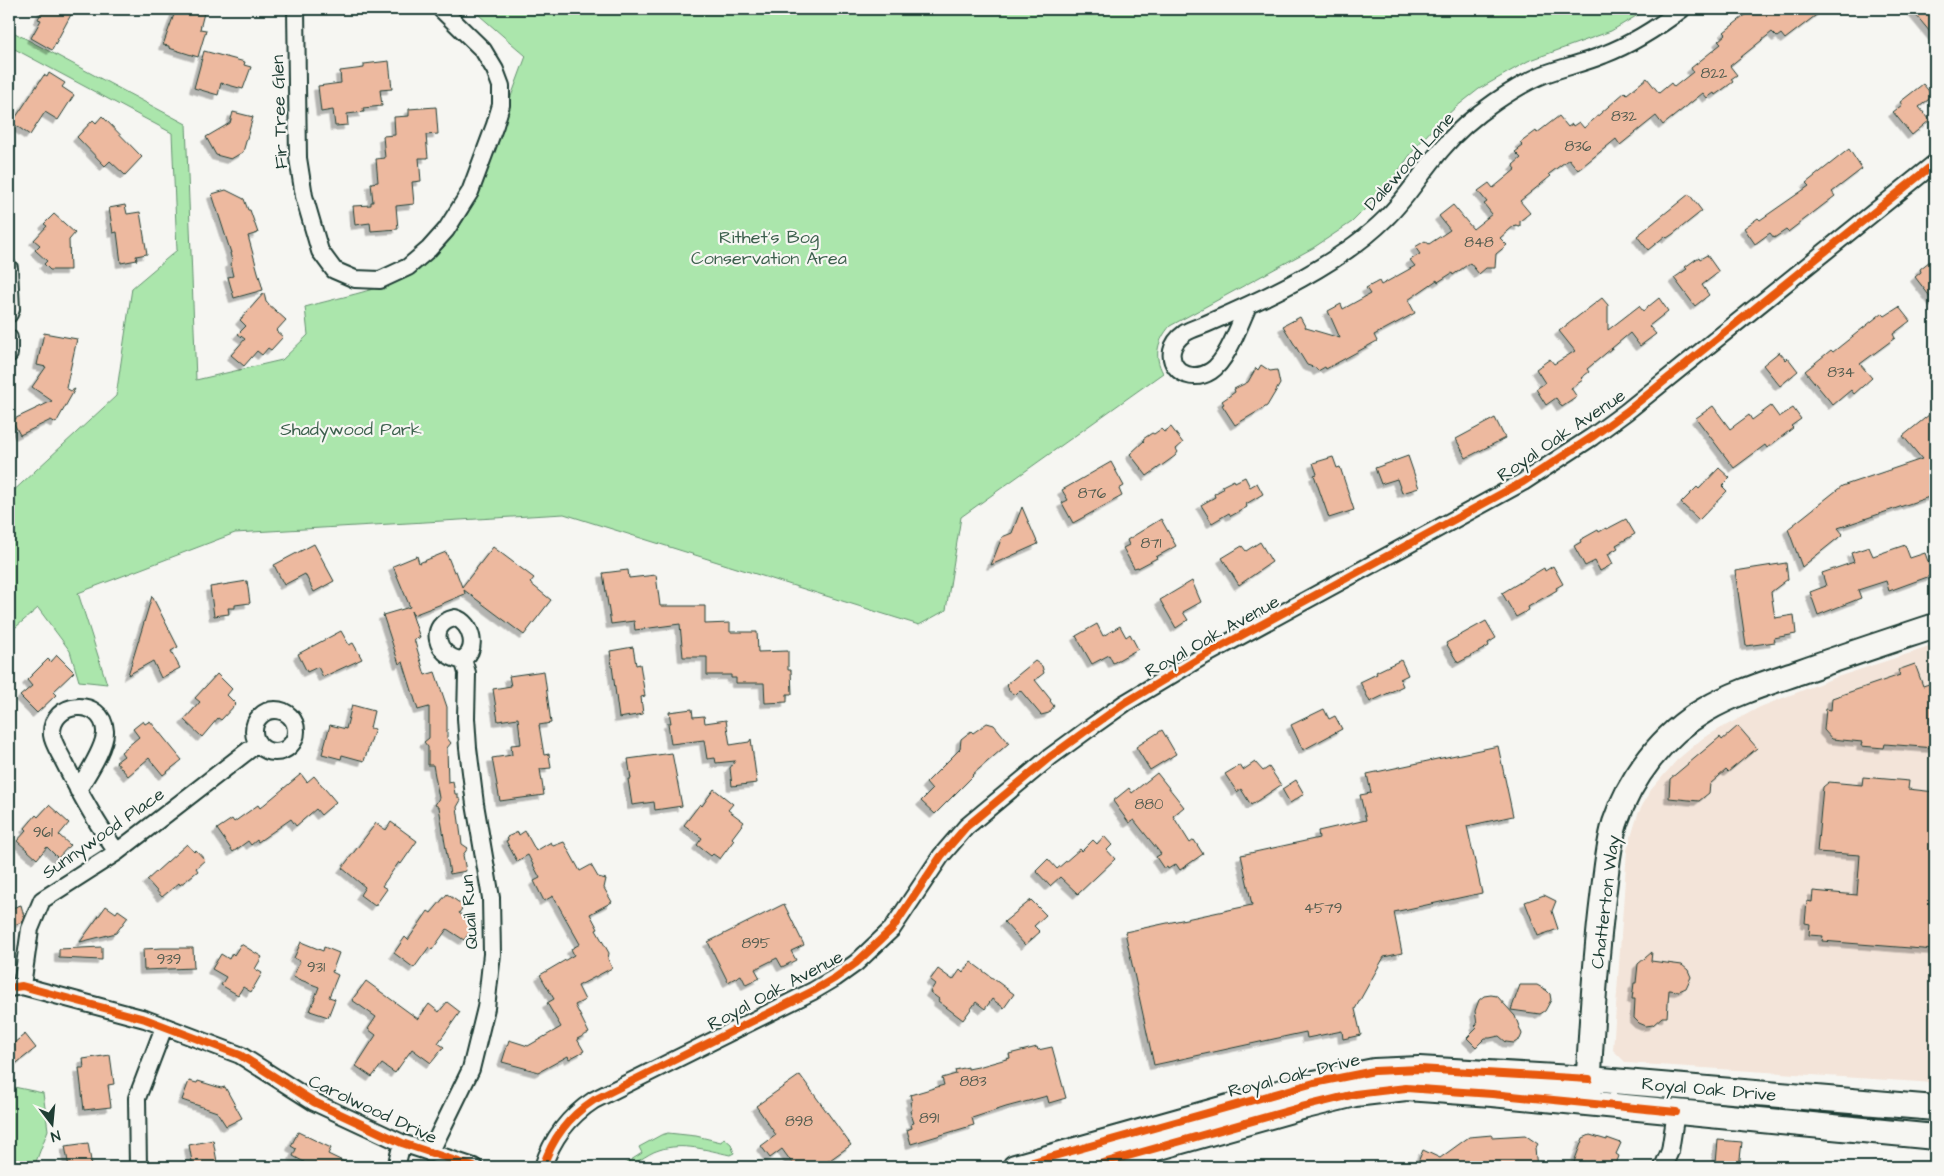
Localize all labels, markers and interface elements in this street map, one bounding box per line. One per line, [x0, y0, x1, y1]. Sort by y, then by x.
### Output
street label: Fir Tree Glen [265, 54, 294, 169]
house number: 822 [1701, 63, 1728, 84]
street label: Dalewood Lane [1358, 106, 1461, 216]
house number: 832 [1611, 106, 1637, 127]
house number: 836 [1565, 136, 1592, 157]
park label: Rithet's Bog Conservation Area [691, 225, 847, 271]
house number: 848 [1464, 232, 1494, 253]
house number: 834 [1827, 362, 1855, 383]
street label: Royal Oak Avenue [1492, 383, 1631, 489]
park label: Shadywood Park [280, 417, 422, 443]
house number: 876 [1078, 483, 1107, 504]
house number: 871 [1141, 533, 1162, 554]
street label: Royal Oak Avenue [1141, 589, 1285, 685]
street label: Sunnywood Place [37, 782, 170, 886]
house number: 880 [1135, 794, 1164, 815]
house number: 961 [33, 822, 53, 843]
street label: Chatterton Way [1585, 834, 1627, 971]
street label: Quail Run [454, 874, 485, 950]
house number: 4579 [1304, 898, 1342, 919]
house number: 895 [742, 933, 771, 954]
street label: Royal Oak Avenue [703, 944, 848, 1038]
house number: 939 [157, 949, 181, 970]
house number: 931 [307, 957, 325, 978]
street label: Royal Oak Drive [1226, 1047, 1363, 1105]
street label: Carolwood Drive [304, 1069, 441, 1150]
house number: 883 [959, 1071, 987, 1092]
street label: Royal Oak Drive [1641, 1071, 1778, 1109]
north arrow [28, 1098, 78, 1148]
house number: 891 [919, 1108, 939, 1129]
house number: 898 [785, 1111, 813, 1132]
text: N [48, 1125, 62, 1146]

